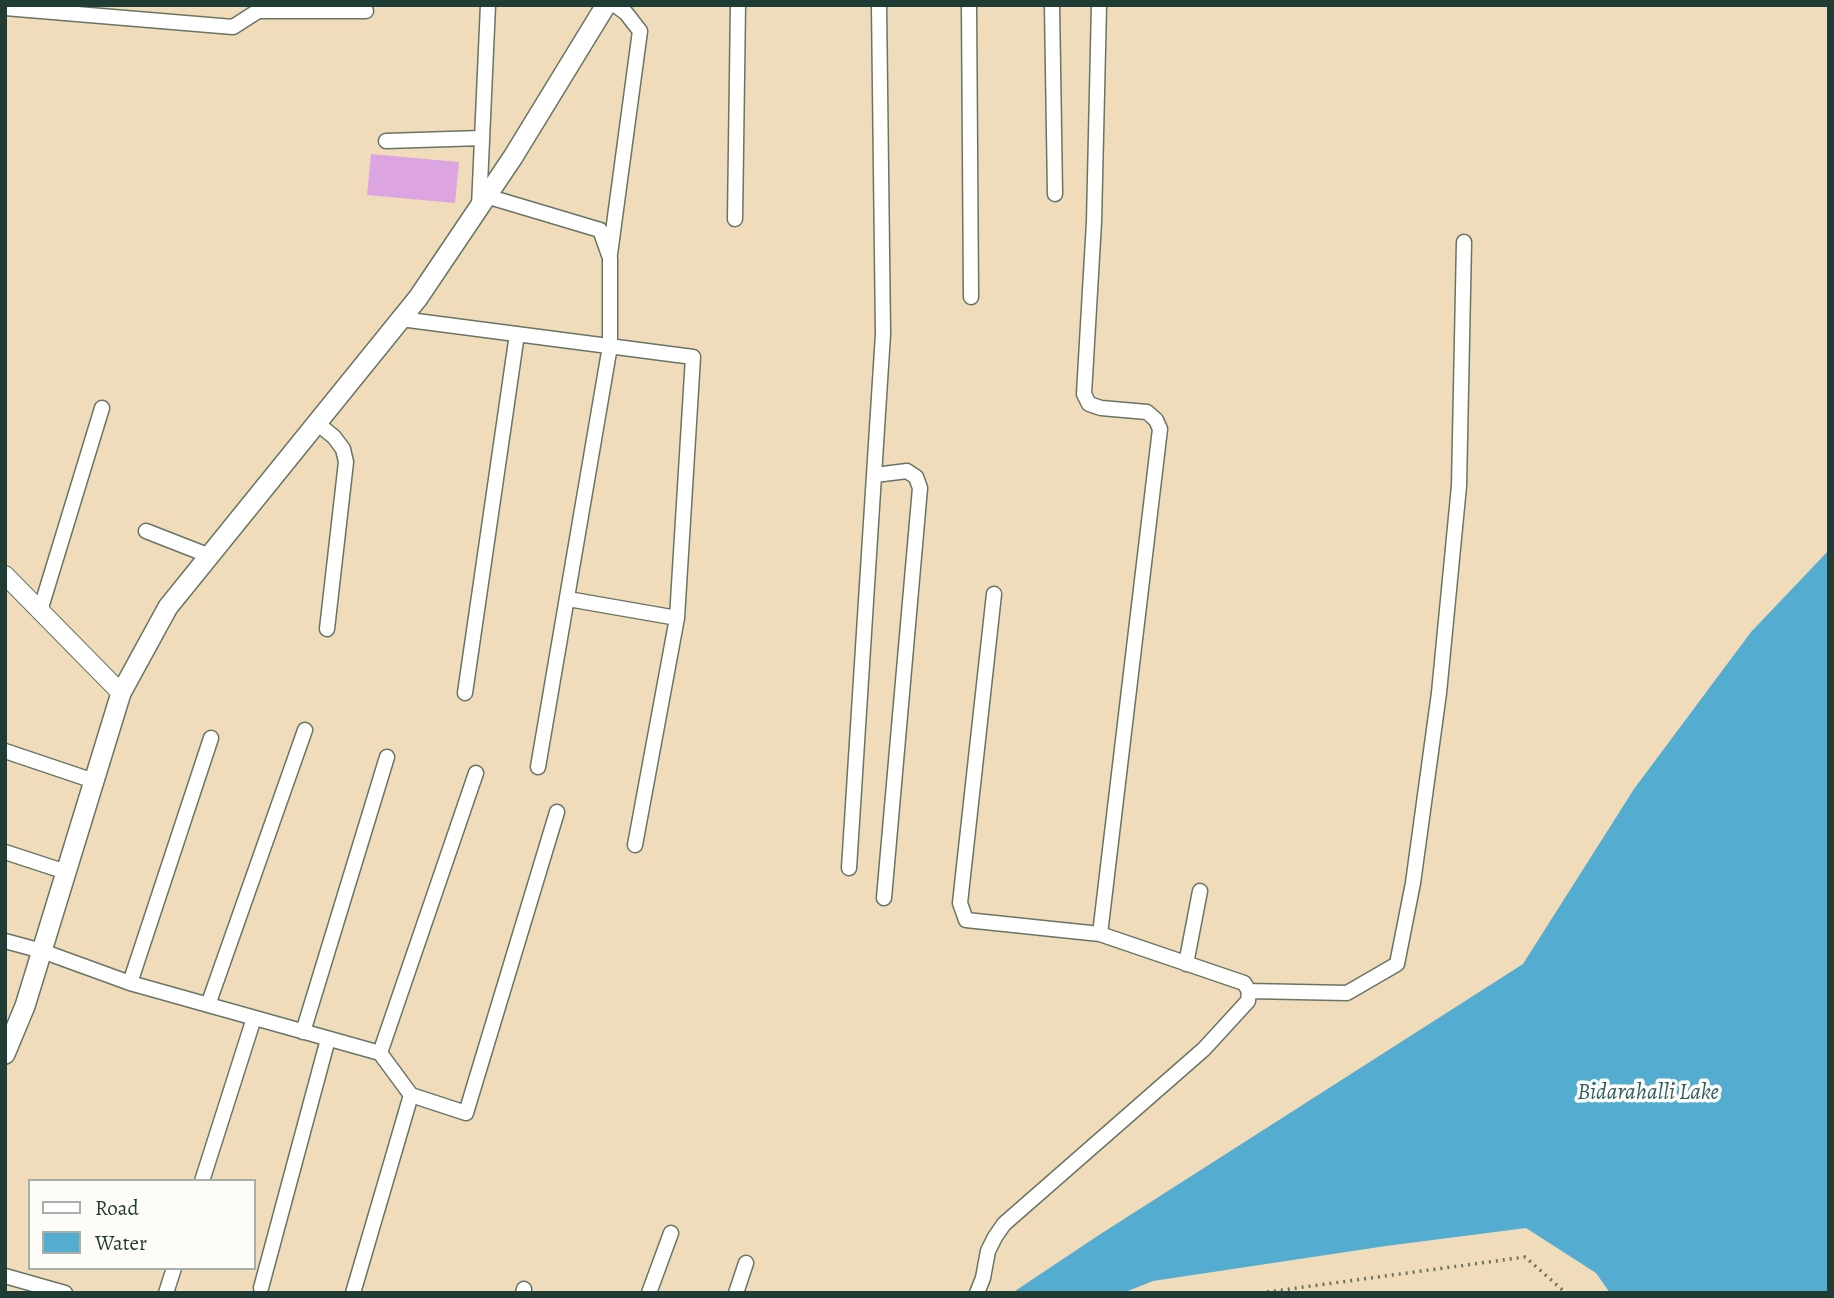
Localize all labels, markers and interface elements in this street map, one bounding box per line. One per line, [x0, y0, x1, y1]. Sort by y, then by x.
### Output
water label: Bidarahalli Lake [1577, 1079, 1719, 1107]
legend [28, 1179, 256, 1270]
text: Road [95, 1194, 139, 1222]
text: Water [95, 1229, 147, 1257]

